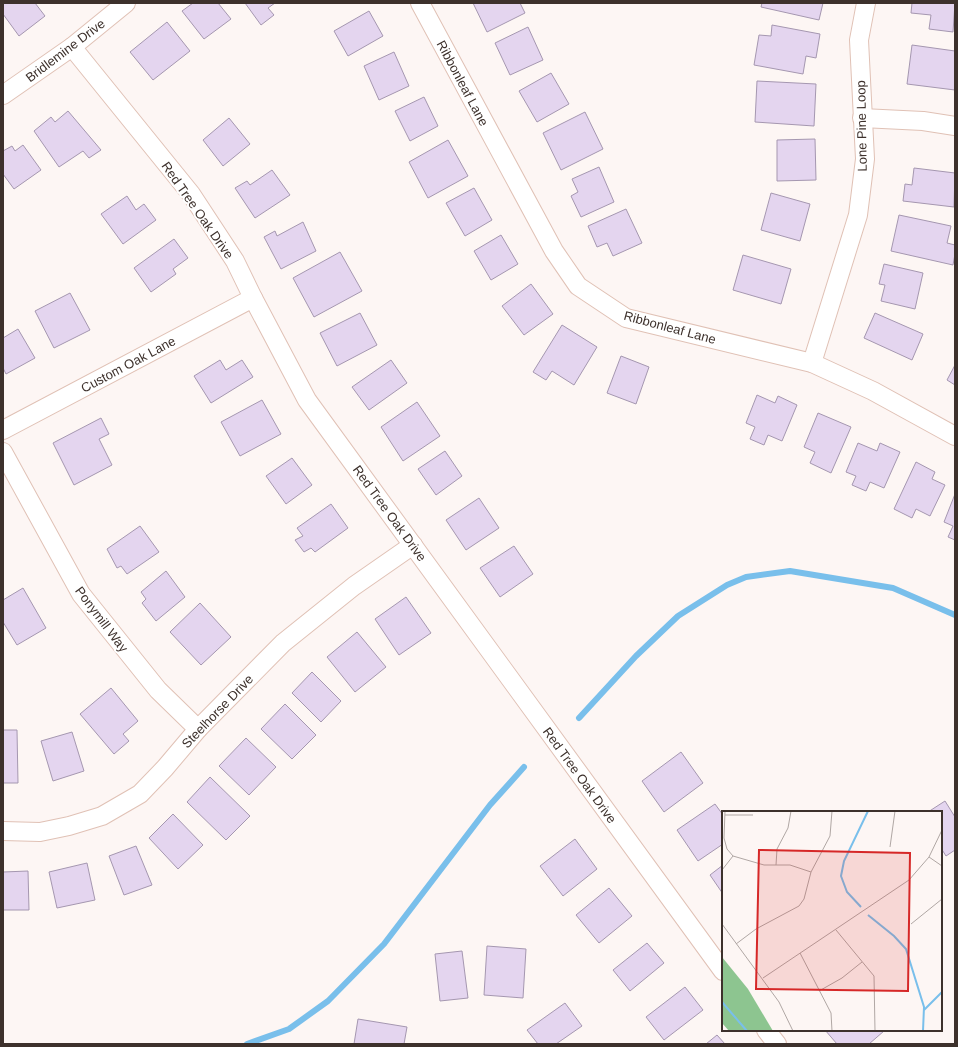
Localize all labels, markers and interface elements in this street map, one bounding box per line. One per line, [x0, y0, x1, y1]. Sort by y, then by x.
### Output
street label: Bridlemine Drive [23, 16, 108, 85]
street label: Ribbonleaf Lane [434, 38, 491, 129]
street label: Lone Pine Loop [853, 80, 870, 172]
street label: Red Tree Oak Drive [159, 159, 237, 262]
street label: Ribbonleaf Lane [622, 308, 718, 347]
street label: Custom Oak Lane [78, 333, 178, 396]
street label: Red Tree Oak Drive [350, 462, 429, 564]
street label: Ponymill Way [72, 584, 131, 655]
street label: Steelhorse Drive [179, 672, 256, 751]
street label: Red Tree Oak Drive [540, 724, 619, 826]
inset map [722, 811, 942, 1031]

